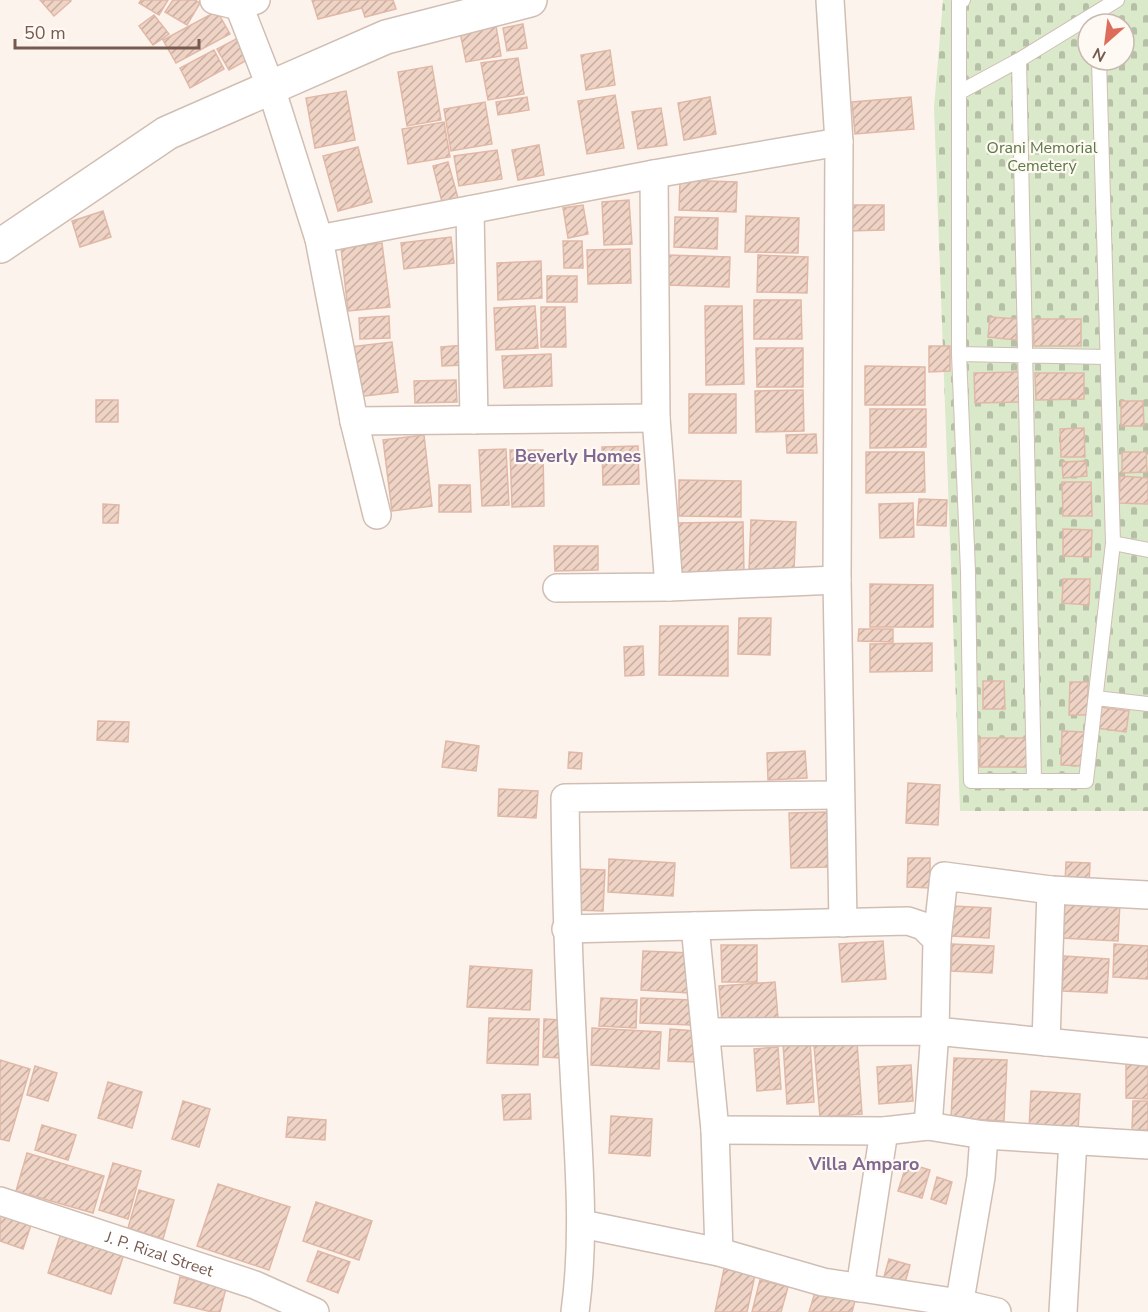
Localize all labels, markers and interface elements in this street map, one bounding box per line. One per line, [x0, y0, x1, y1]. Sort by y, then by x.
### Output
scale bar [15, 12, 200, 50]
north arrow [1076, 12, 1136, 72]
text: 50 m [24, 21, 66, 45]
text: N [1089, 42, 1110, 67]
park label: Orani Memorial Cemetery [987, 137, 1098, 177]
district label: Beverly Homes [515, 444, 641, 468]
district label: Villa Amparo [808, 1152, 919, 1176]
street label: J. P. Rizal Street [101, 1226, 217, 1283]

